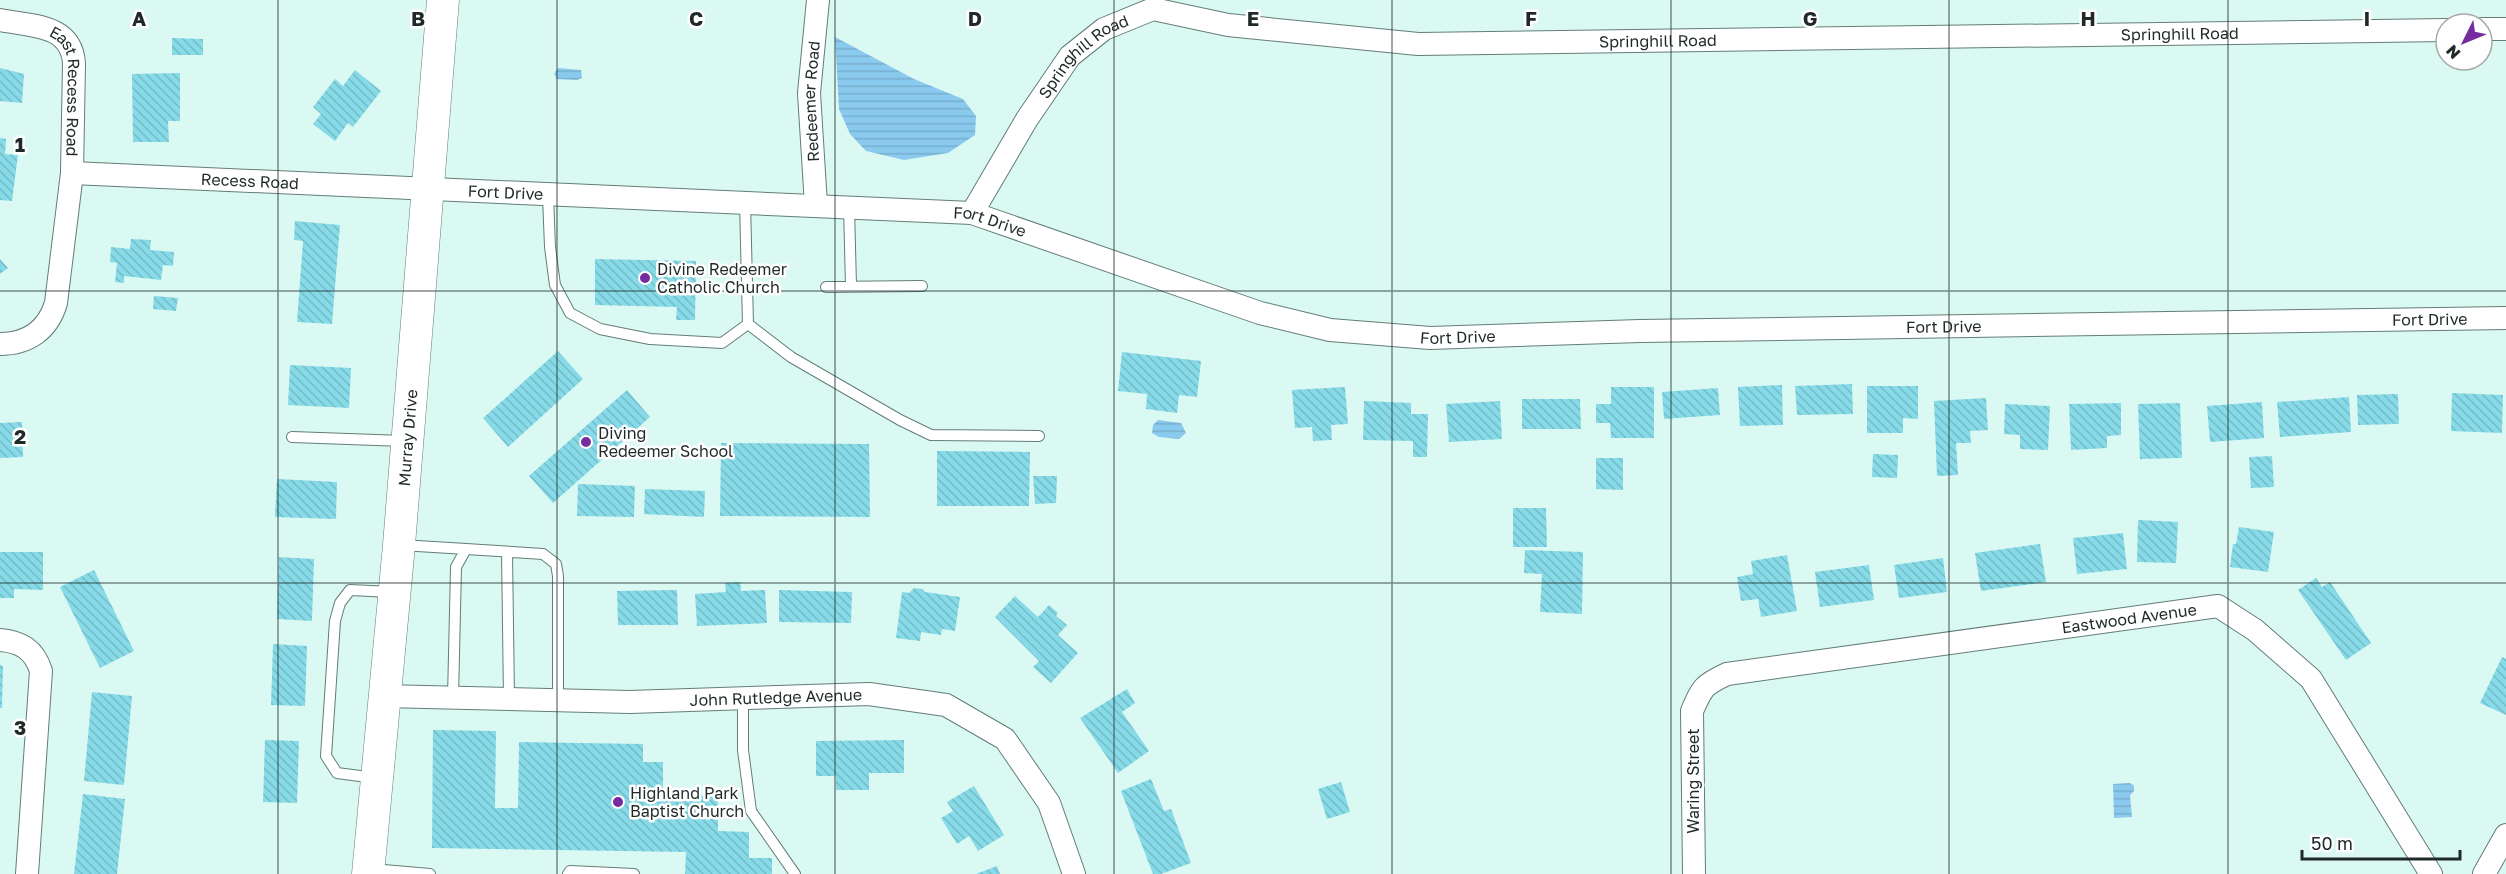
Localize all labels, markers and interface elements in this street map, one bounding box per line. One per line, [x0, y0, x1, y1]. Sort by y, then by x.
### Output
text: A [132, 6, 146, 30]
text: B [411, 6, 425, 30]
text: C [689, 6, 703, 30]
text: D [968, 6, 982, 30]
text: E [1247, 6, 1259, 30]
text: F [1525, 6, 1537, 30]
text: G [1803, 6, 1817, 30]
text: H [2080, 6, 2096, 30]
text: I [2364, 6, 2370, 30]
street label: Springhill Road [1034, 10, 1131, 102]
north arrow [2434, 12, 2494, 72]
street label: East Recess Road [46, 21, 84, 157]
street label: Springhill Road [2121, 23, 2239, 44]
street label: Springhill Road [1599, 30, 1717, 52]
street label: Redeemer Road [799, 40, 824, 162]
text: N [2442, 41, 2464, 64]
text: 1 [15, 132, 25, 156]
street label: Recess Road [200, 169, 299, 193]
street label: Fort Drive [467, 181, 544, 204]
street label: Fort Drive [953, 202, 1029, 241]
place label: Divine Redeemer Catholic Church [657, 259, 787, 297]
marker: Divine Redeemer Catholic Church [638, 271, 652, 285]
street label: Fort Drive [2392, 309, 2468, 330]
street label: Fort Drive [1906, 316, 1982, 337]
street label: Fort Drive [1419, 326, 1496, 348]
street label: Murray Drive [394, 389, 422, 487]
place label: Diving Redeemer School [598, 423, 733, 461]
text: 2 [14, 424, 26, 448]
marker: Diving Redeemer School [579, 435, 593, 449]
street label: Eastwood Avenue [2060, 599, 2198, 638]
street label: John Rutledge Avenue [689, 684, 862, 710]
text: 3 [14, 715, 26, 739]
street label: Waring Street [1683, 728, 1703, 834]
place label: Highland Park Baptist Church [630, 783, 744, 821]
marker: Highland Park Baptist Church [611, 795, 625, 809]
scale bar [2302, 823, 2460, 861]
text: 50 m [2311, 832, 2353, 854]

